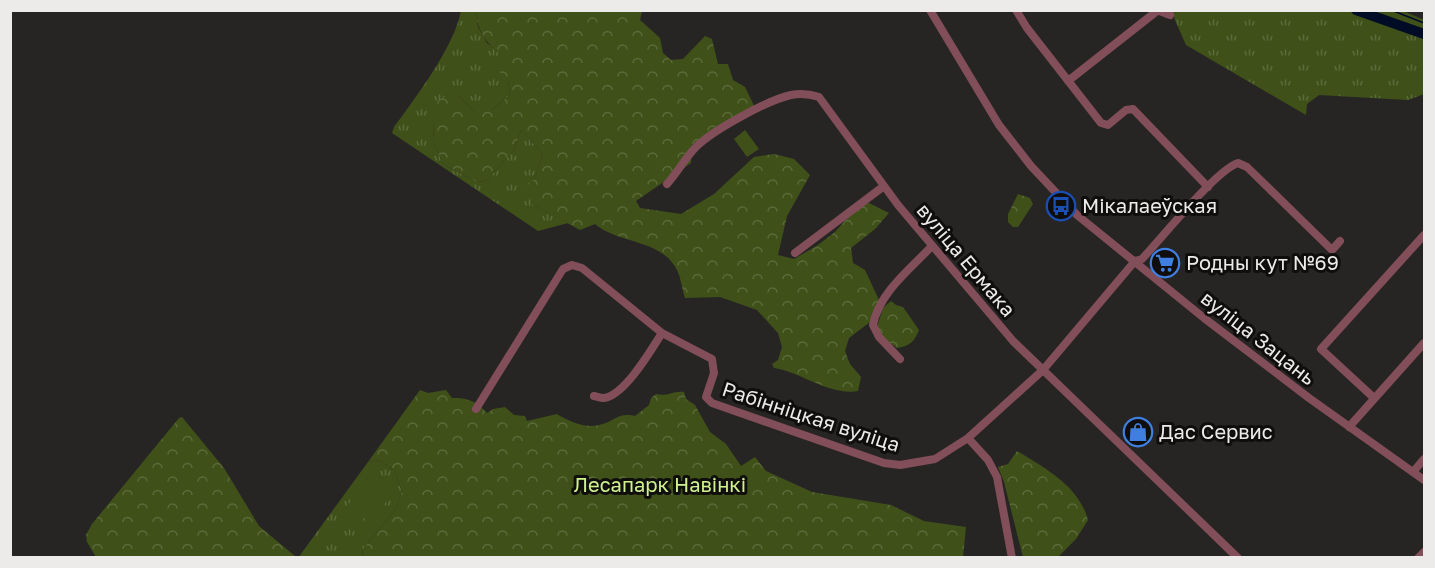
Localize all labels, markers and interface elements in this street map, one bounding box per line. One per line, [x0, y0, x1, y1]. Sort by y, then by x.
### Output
bus stop icon: Мікалаеўская [1045, 190, 1077, 222]
place label: Мікалаеўская [1082, 193, 1217, 217]
street label: вуліца Ермака [912, 198, 1021, 321]
supermarket icon: Родны кут №69 [1149, 247, 1181, 279]
place label: Родны кут №69 [1186, 250, 1339, 274]
street label: вуліца Зацань [1197, 285, 1321, 389]
street label: Рабінніцкая вуліца [719, 376, 903, 456]
shop icon: Дас Сервис [1122, 416, 1154, 448]
place label: Дас Сервис [1159, 419, 1273, 443]
park label: Лесапарк Навінкі [574, 472, 746, 496]

